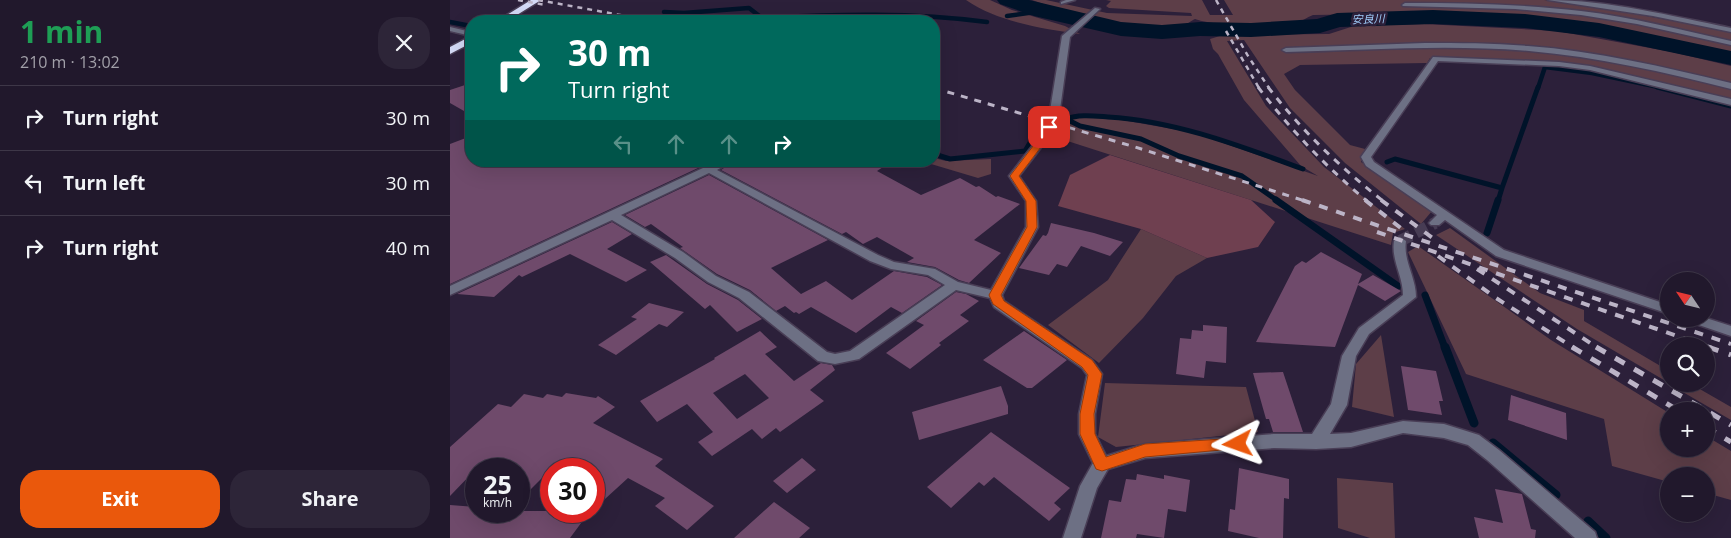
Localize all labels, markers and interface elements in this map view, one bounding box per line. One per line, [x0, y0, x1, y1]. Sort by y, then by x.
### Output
water label: 安良川 [1351, 10, 1386, 27]
text: 1 min [20, 11, 103, 52]
button: close [378, 17, 430, 69]
text: 30 m [568, 29, 651, 76]
icon: right [485, 35, 550, 100]
text: 210 m · 13:02 [20, 51, 120, 73]
text: Turn right [568, 74, 670, 104]
icon: right [20, 104, 48, 132]
text: Turn right [63, 105, 158, 131]
text: 30 m [386, 105, 430, 131]
pin [1028, 106, 1070, 148]
icon: arrive [1035, 113, 1063, 141]
icon: left [609, 130, 637, 158]
icon: ahead [662, 130, 690, 158]
icon: ahead [715, 130, 743, 158]
icon: right [768, 130, 796, 158]
icon: left [20, 169, 48, 197]
text: Turn left [63, 170, 145, 196]
text: 30 m [386, 170, 430, 196]
icon: right [20, 234, 48, 262]
text: Turn right [63, 235, 158, 261]
text: 40 m [386, 235, 430, 261]
north arrow [1660, 272, 1715, 328]
map controls [1660, 272, 1715, 522]
button: search [1660, 337, 1715, 392]
button: + [1660, 402, 1715, 457]
position arrow [1211, 417, 1263, 469]
speed limit sign: 30 [540, 458, 605, 523]
text: 25 [483, 467, 512, 501]
button: − [1660, 467, 1715, 522]
button: Exit [20, 470, 220, 528]
button: Share [230, 470, 430, 528]
text: km/h [483, 494, 512, 511]

